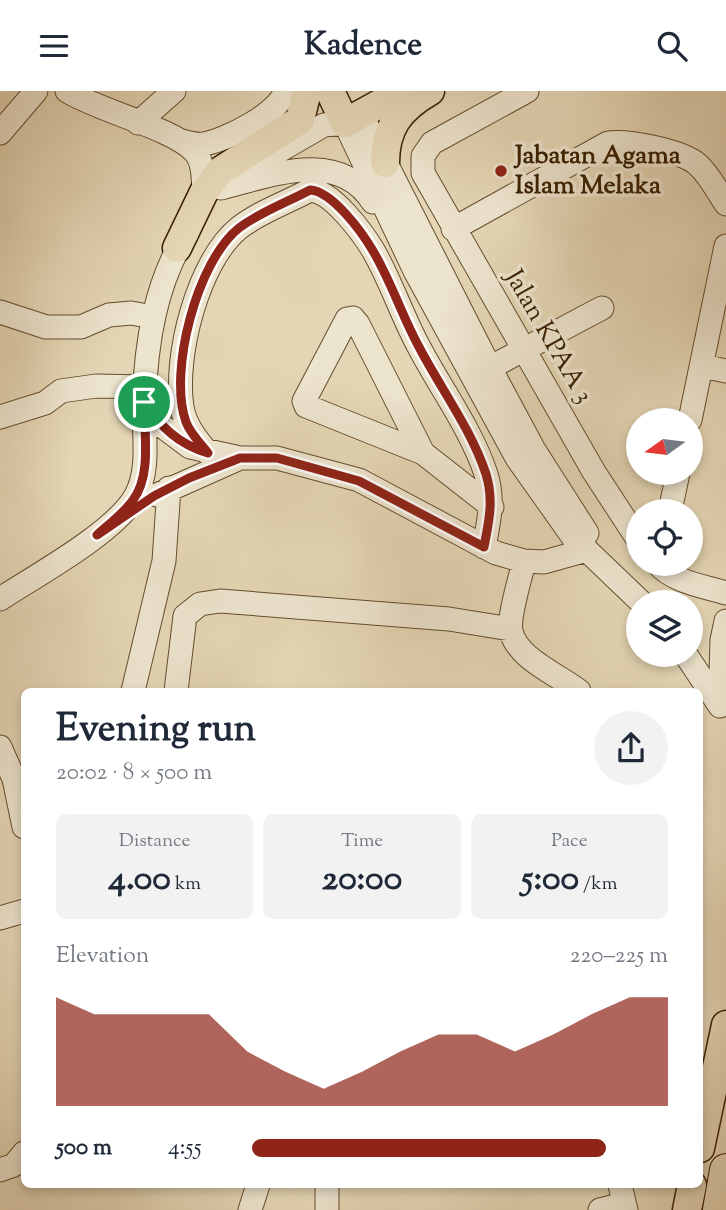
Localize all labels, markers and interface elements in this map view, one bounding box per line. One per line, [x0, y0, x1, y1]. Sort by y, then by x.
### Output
text: Kadence [304, 23, 422, 69]
icon: menu [35, 27, 73, 65]
icon: search [653, 27, 691, 65]
place label: Jabatan Agama Islam Melaka [513, 138, 681, 205]
marker: Jabatan Agama Islam Melaka [493, 163, 509, 179]
street label: Jalan KPAA 3 [494, 261, 601, 411]
pin [114, 372, 174, 432]
icon: arrive [125, 383, 163, 421]
north arrow [626, 408, 704, 485]
map controls [626, 408, 703, 667]
button: locate [626, 499, 703, 576]
button: layers [626, 590, 703, 667]
text: Evening run [56, 704, 256, 758]
button: share [594, 711, 668, 785]
text: 20:02 · 8 × 500 m [56, 757, 212, 790]
text: Distance [119, 828, 190, 855]
text: Time [341, 828, 383, 855]
text: Pace [551, 828, 588, 855]
text: 4.00 [108, 855, 171, 906]
text: 20:00 [322, 855, 402, 906]
text: 5:00 [521, 855, 579, 906]
text: km [171, 871, 201, 898]
text: /km [579, 871, 617, 898]
text: Elevation [56, 940, 149, 973]
text: 220–225 m [570, 940, 668, 973]
text: 500 m [56, 1132, 112, 1165]
text: 4:55 [168, 1132, 202, 1165]

